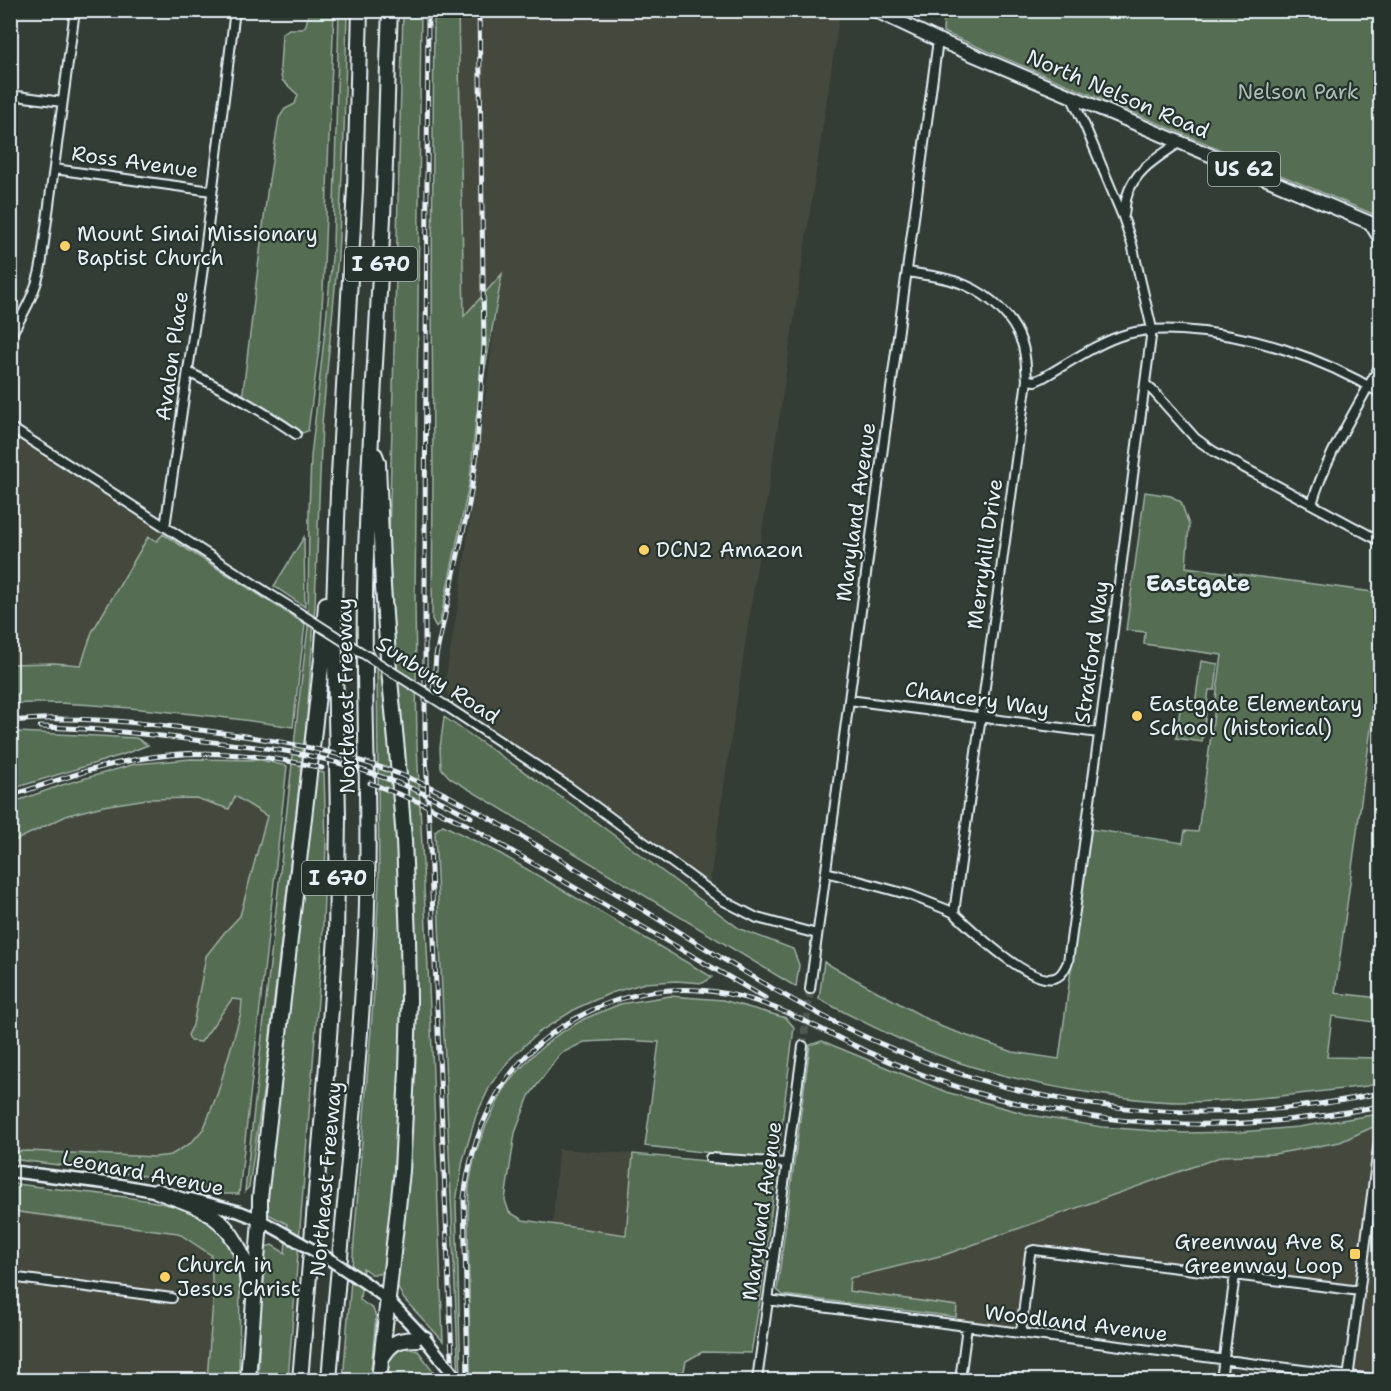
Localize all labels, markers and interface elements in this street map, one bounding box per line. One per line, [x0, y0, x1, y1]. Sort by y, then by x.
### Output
street label: North Nelson Road [1022, 43, 1214, 145]
park label: Nelson Park [1237, 78, 1359, 106]
street label: Ross Avenue [70, 139, 200, 185]
road number: US 62 [1208, 152, 1280, 186]
place label: Mount Sinai Missionary Baptist Church [77, 220, 318, 272]
marker: Mount Sinai Missionary Baptist Church [58, 239, 72, 253]
road number: I 670 [345, 247, 417, 281]
street label: Avalon Place [149, 289, 195, 423]
street label: Maryland Avenue [830, 421, 882, 603]
street label: Merryhill Drive [961, 477, 1009, 631]
place label: DCN2 Amazon [656, 536, 803, 564]
marker: DCN2 Amazon [637, 543, 651, 557]
district label: Eastgate [1146, 569, 1250, 598]
street label: Stratford Way [1068, 579, 1116, 725]
street label: Northeast Freeway [330, 598, 362, 794]
street label: Sunbury Road [371, 630, 505, 730]
street label: Chancery Way [903, 675, 1051, 723]
place label: Eastgate Elementary School (historical) [1149, 690, 1362, 742]
marker: Eastgate Elementary School (historical) [1130, 709, 1144, 723]
road number: I 670 [302, 861, 374, 895]
street label: Northeast Freeway [304, 1080, 348, 1278]
street label: Maryland Avenue [736, 1120, 788, 1302]
street label: Leonard Avenue [60, 1144, 226, 1202]
place label: Greenway Ave & Greenway Loop [1175, 1228, 1344, 1280]
marker: Greenway Ave & Greenway Loop [1348, 1247, 1362, 1261]
place label: Church in Jesus Christ [177, 1251, 300, 1303]
marker: Church in Jesus Christ [158, 1270, 172, 1284]
street label: Woodland Avenue [983, 1298, 1169, 1348]

